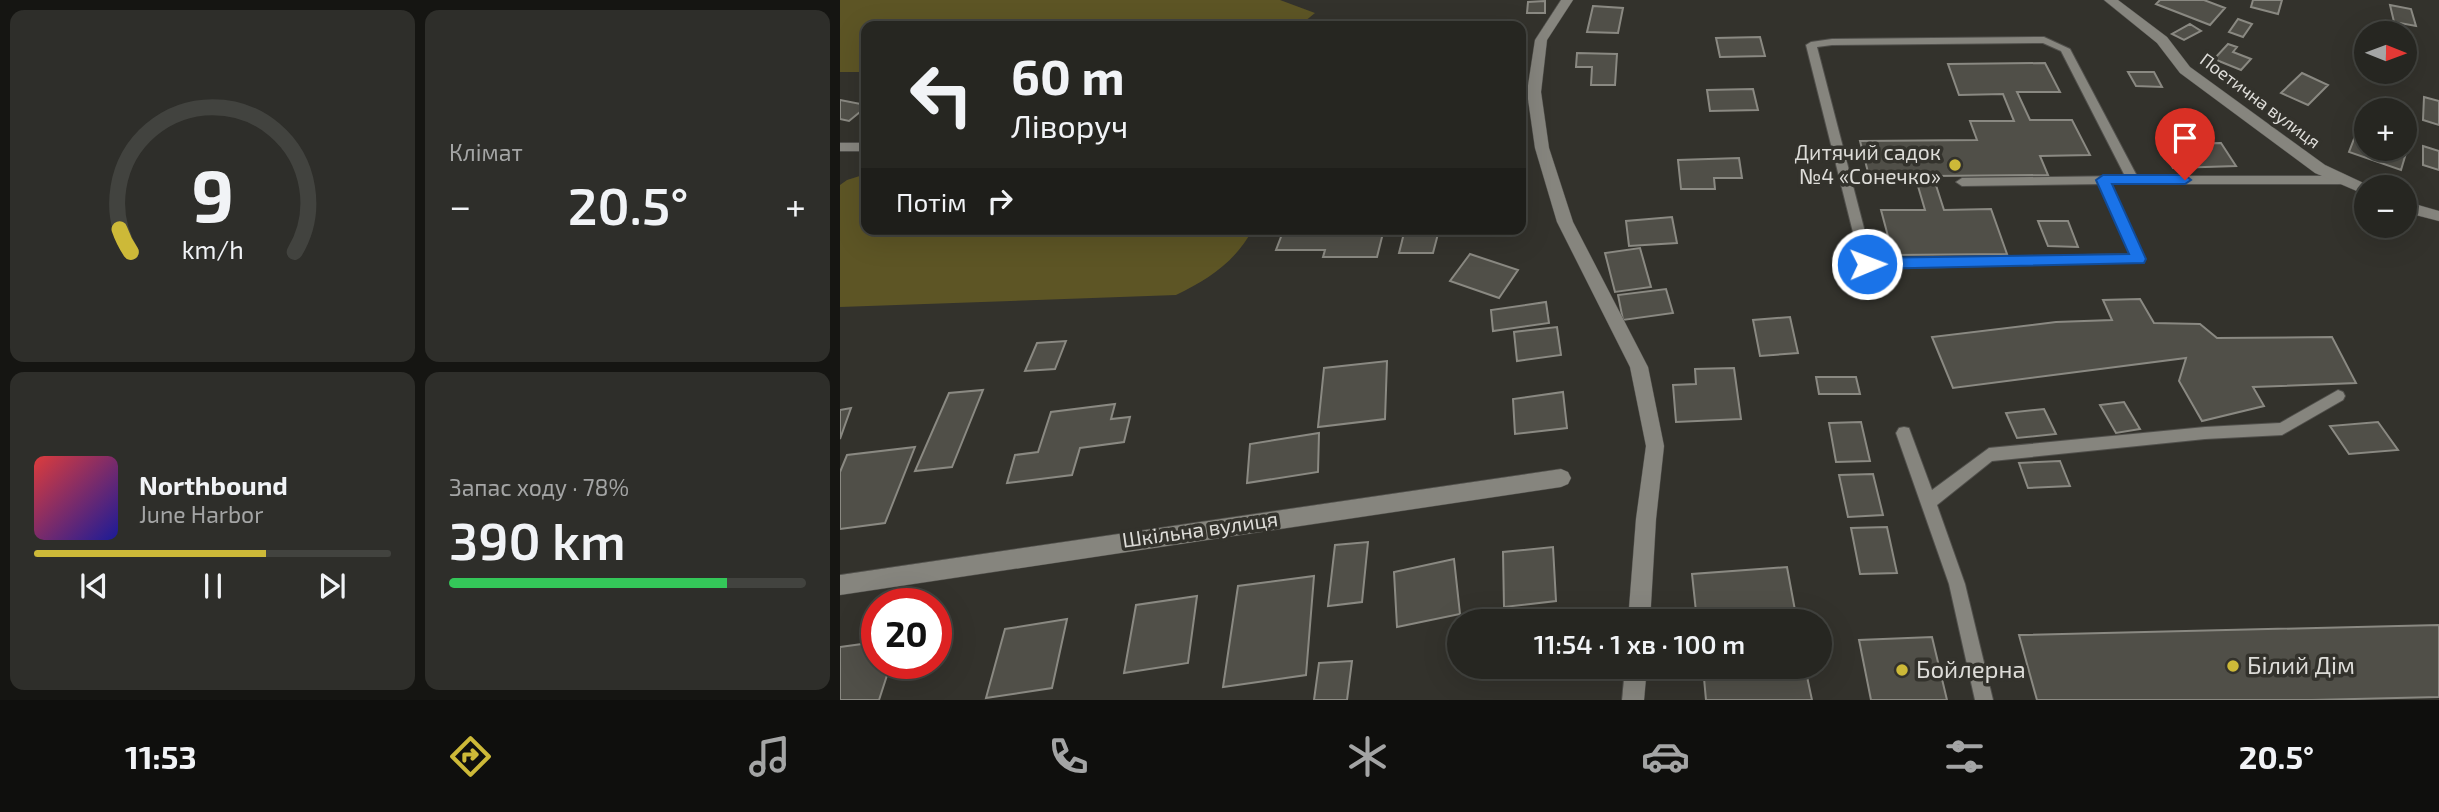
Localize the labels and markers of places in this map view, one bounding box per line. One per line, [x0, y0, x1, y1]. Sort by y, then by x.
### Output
pin [2155, 108, 2215, 180]
place label: Дитячий садок №4 «Сонечко» [1795, 139, 1941, 188]
marker: Дитячий садок №4 «Сонечко» [1947, 157, 1963, 173]
place label: Білий Дім [2247, 650, 2355, 679]
place label: Бойлерна [1916, 654, 2026, 683]
marker: Білий Дім [2225, 658, 2241, 674]
marker: Бойлерна [1894, 662, 1910, 678]

